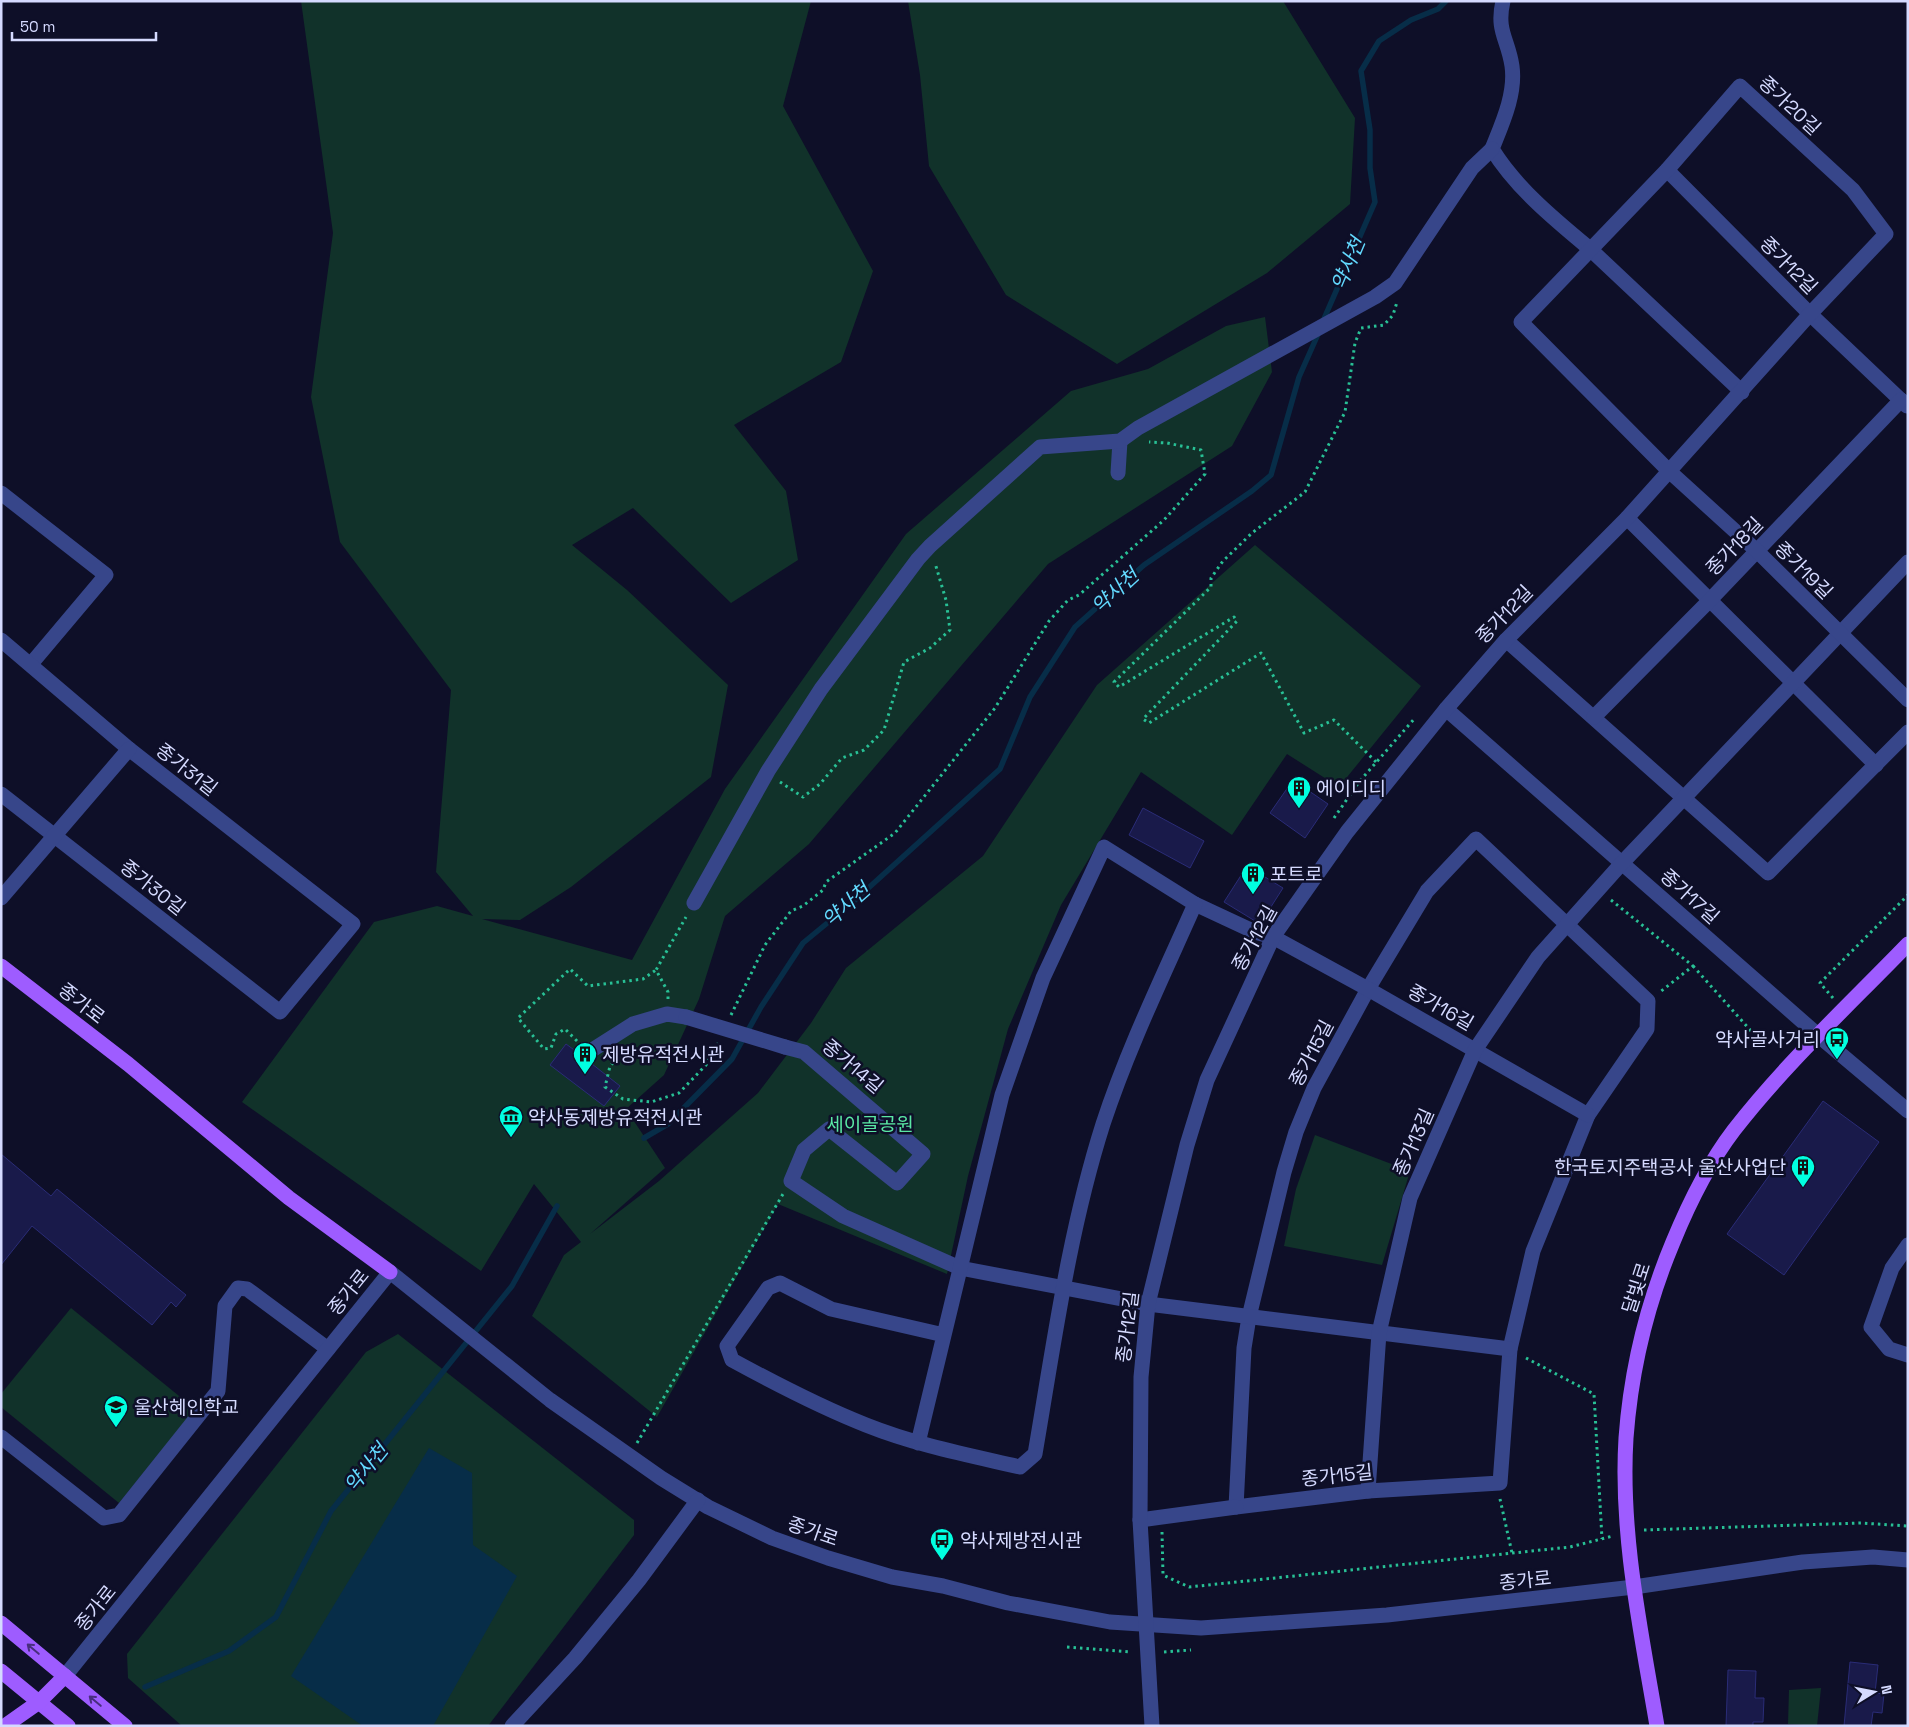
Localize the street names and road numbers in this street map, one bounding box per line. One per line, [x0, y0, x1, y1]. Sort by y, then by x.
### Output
street label: 종가20길 [1753, 70, 1826, 140]
street label: 종가12길 [1754, 231, 1823, 300]
street label: 종가18길 [1700, 512, 1768, 581]
street label: 종가19길 [1769, 536, 1838, 605]
street label: 종가12길 [1470, 580, 1538, 649]
street label: 종가31길 [151, 738, 223, 801]
street label: 종가30길 [115, 854, 190, 921]
street label: 종가17길 [1655, 863, 1724, 929]
street label: 종가12길 [1226, 901, 1283, 976]
street label: 종가로 [53, 977, 110, 1029]
street label: 종가16길 [1403, 979, 1478, 1036]
street label: 종가15길 [1284, 1016, 1339, 1091]
street label: 종가14길 [817, 1034, 888, 1099]
street label: 종가13길 [1387, 1104, 1439, 1180]
street label: 달빛로 [1616, 1259, 1656, 1317]
street label: 종가로 [322, 1264, 375, 1321]
street label: 종가12길 [1111, 1290, 1144, 1364]
street label: 종가15길 [1300, 1459, 1374, 1492]
street label: 종가로 [784, 1511, 842, 1552]
street label: 종가로 [1498, 1565, 1552, 1596]
street label: 종가로 [69, 1580, 122, 1637]

